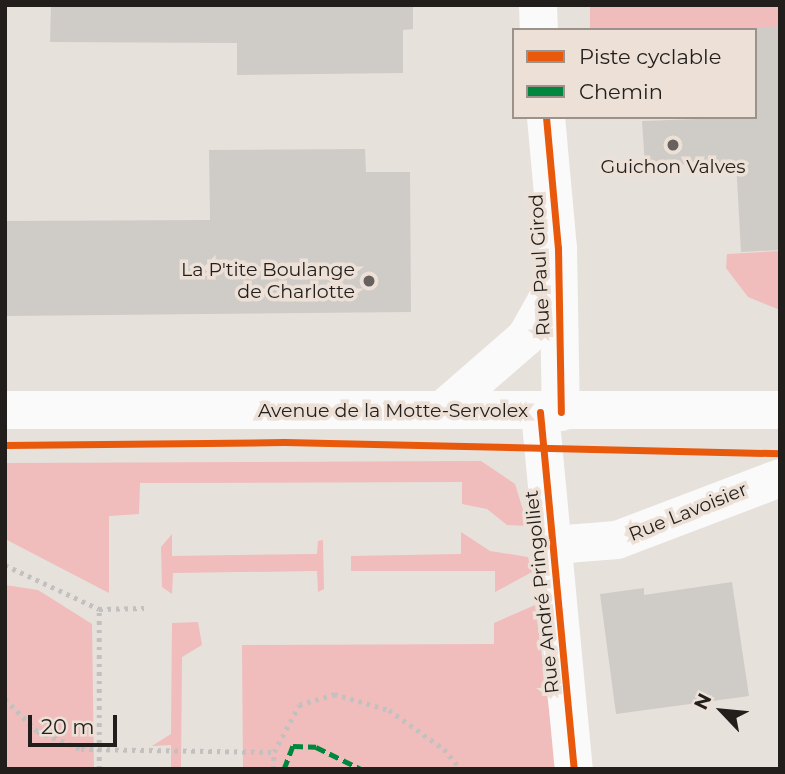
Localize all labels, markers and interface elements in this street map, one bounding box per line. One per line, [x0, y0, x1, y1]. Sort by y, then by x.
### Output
legend [512, 28, 757, 119]
text: Piste cyclable [579, 44, 721, 69]
text: Chemin [579, 79, 663, 104]
marker: Guichon Valves [665, 137, 681, 153]
place label: Guichon Valves [601, 156, 745, 178]
street label: Rue Paul Girod [525, 193, 555, 337]
place label: La P'tite Boulange de Charlotte [181, 259, 355, 303]
marker: La P'tite Boulange de Charlotte [361, 273, 377, 289]
street label: Avenue de la Motte-Servolex [258, 400, 528, 422]
street label: Rue Lavoisier [625, 478, 751, 546]
street label: Rue André Pringolliet [520, 489, 564, 695]
north arrow [687, 676, 757, 746]
text: N [689, 690, 716, 714]
scale bar [32, 700, 121, 744]
text: 20 m [41, 714, 95, 739]

